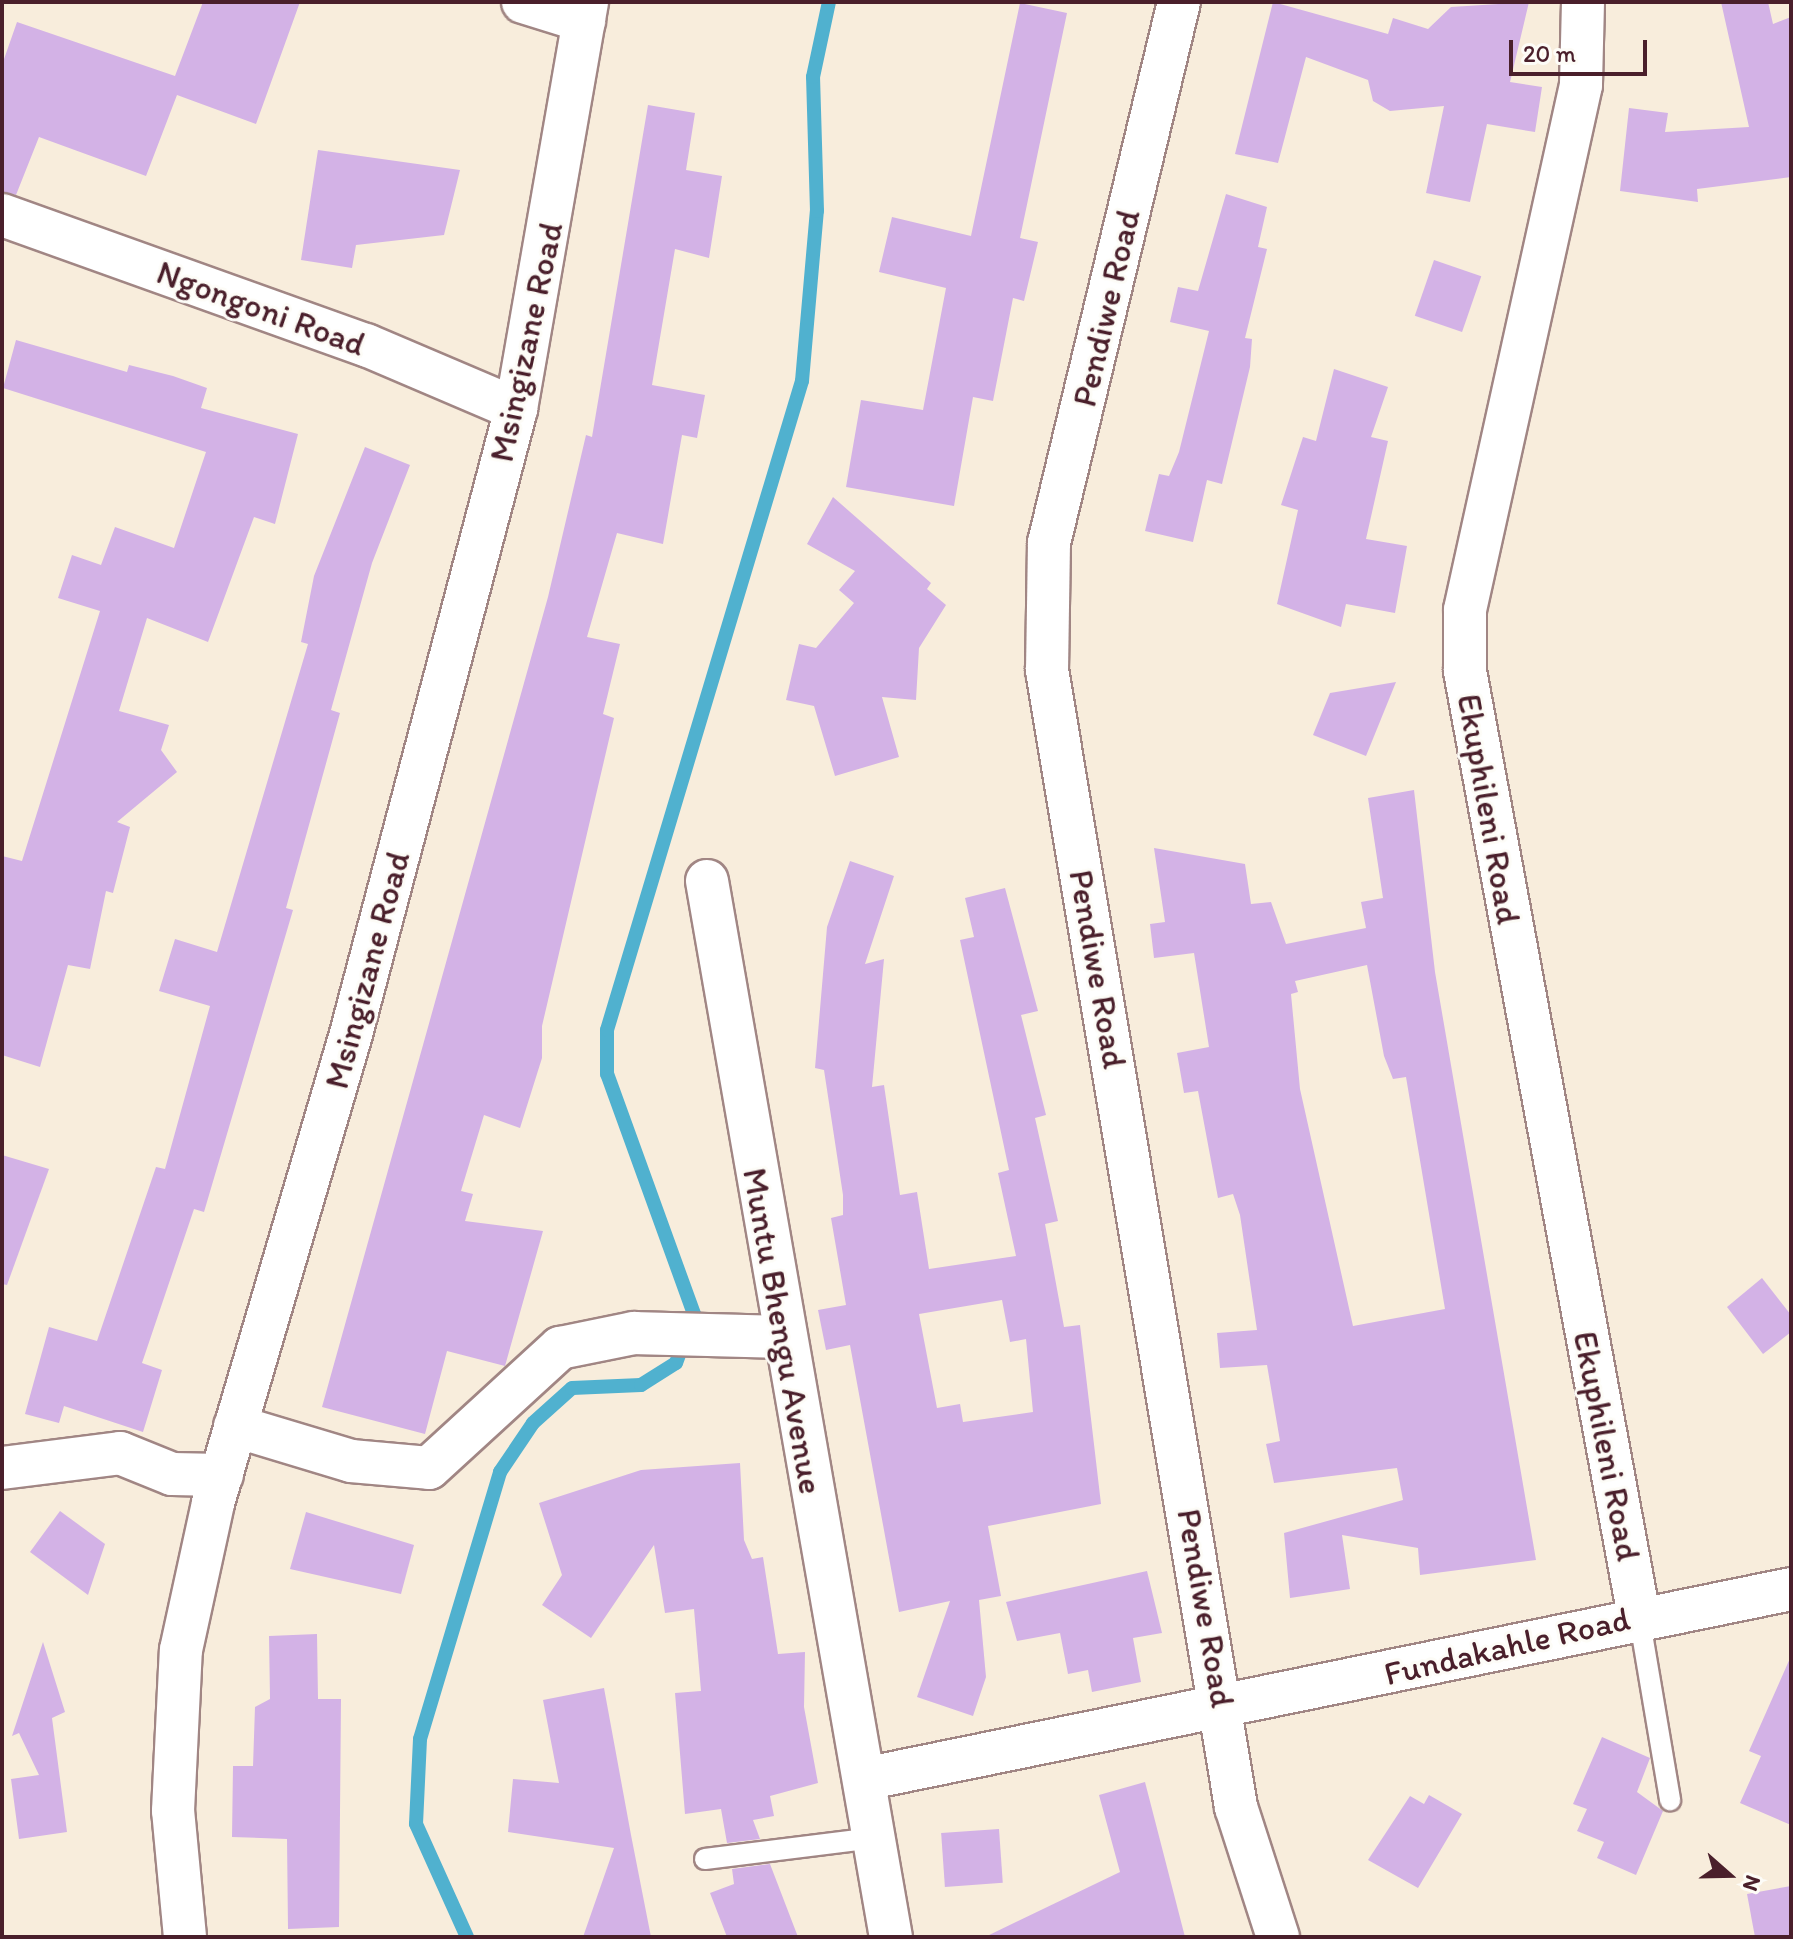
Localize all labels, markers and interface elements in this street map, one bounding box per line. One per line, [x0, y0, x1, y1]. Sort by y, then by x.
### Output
scale bar [1513, 24, 1651, 74]
text: 20 m [1523, 39, 1576, 68]
street label: Pendiwe Road [1063, 205, 1149, 411]
street label: Msingizane Road [481, 219, 571, 465]
street label: Ngongoni Road [151, 251, 371, 365]
street label: Ekuphileni Road [1449, 691, 1529, 927]
street label: Msingizane Road [316, 847, 418, 1093]
street label: Pendiwe Road [1060, 866, 1136, 1072]
street label: Muntu Bhengu Avenue [734, 1166, 832, 1496]
street label: Ekuphileni Road [1565, 1328, 1649, 1564]
street label: Pendiwe Road [1168, 1505, 1244, 1711]
street label: Fundakahle Road [1380, 1598, 1634, 1694]
north arrow [1689, 1835, 1769, 1915]
text: N [1737, 1872, 1767, 1895]

